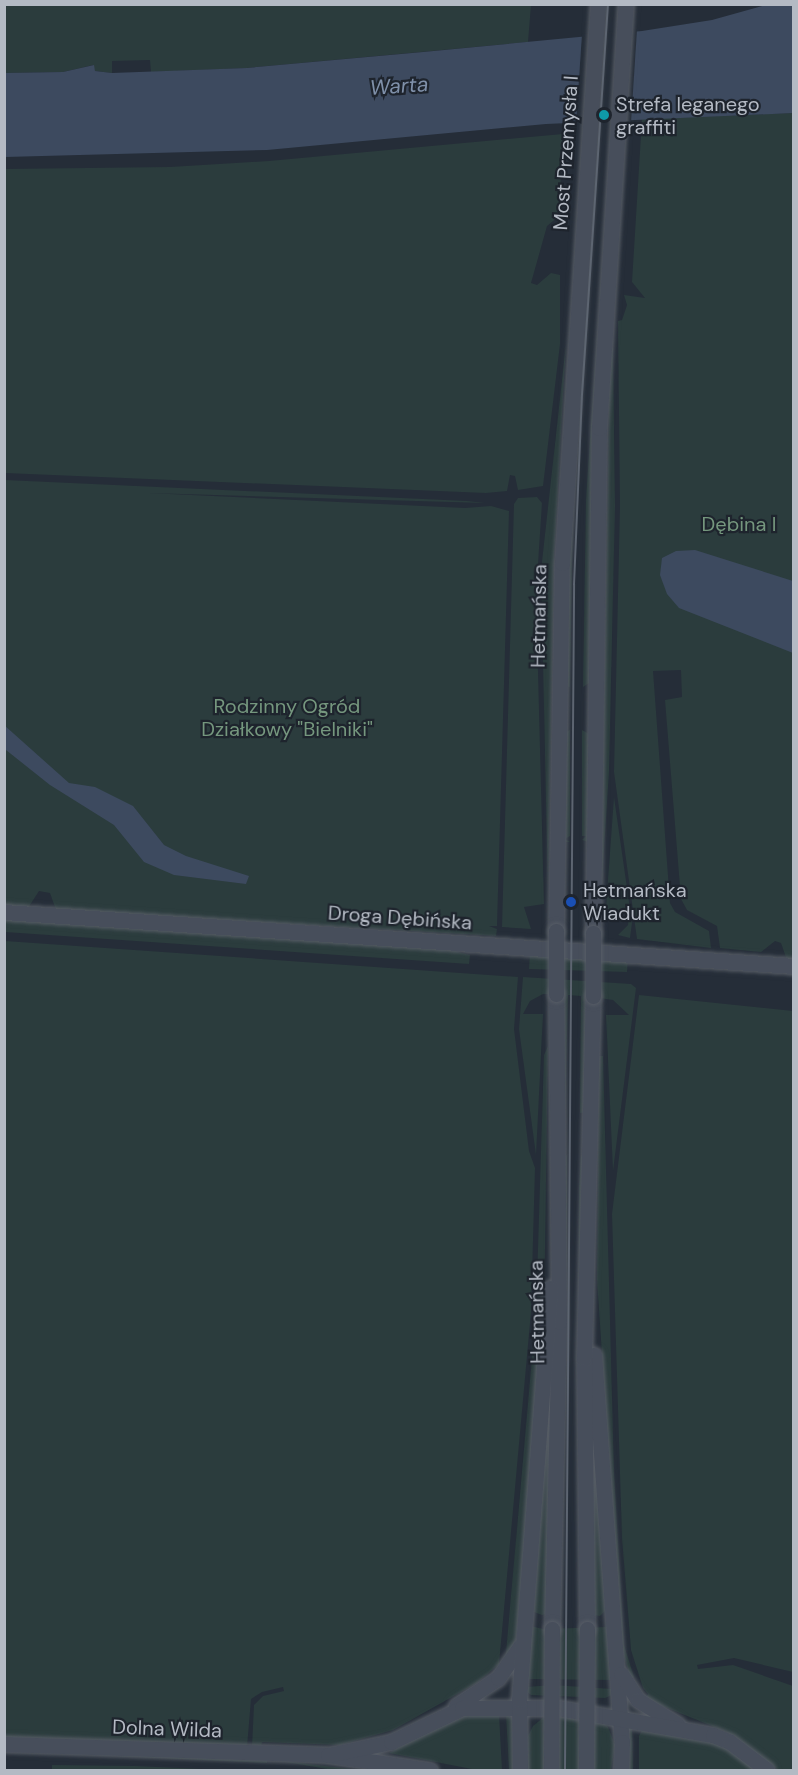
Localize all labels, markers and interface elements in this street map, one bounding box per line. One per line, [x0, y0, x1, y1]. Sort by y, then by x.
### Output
water label: Warta [369, 71, 429, 101]
street label: Most Przemysła I [549, 75, 583, 231]
place label: Strefa leganego graffiti [616, 92, 760, 139]
marker: Strefa leganego graffiti [597, 108, 611, 122]
park label: Dębina I [702, 512, 776, 536]
street label: Hetmańska [526, 564, 552, 668]
park label: Rodzinny Ogród Działkowy "Bielniki" [201, 694, 373, 741]
place label: Hetmańska Wiadukt [583, 879, 687, 926]
marker: Hetmańska Wiadukt [564, 895, 578, 909]
street label: Droga Dębińska [327, 901, 473, 935]
street label: Hetmańska [524, 1260, 550, 1364]
street label: Dolna Wilda [112, 1715, 222, 1743]

